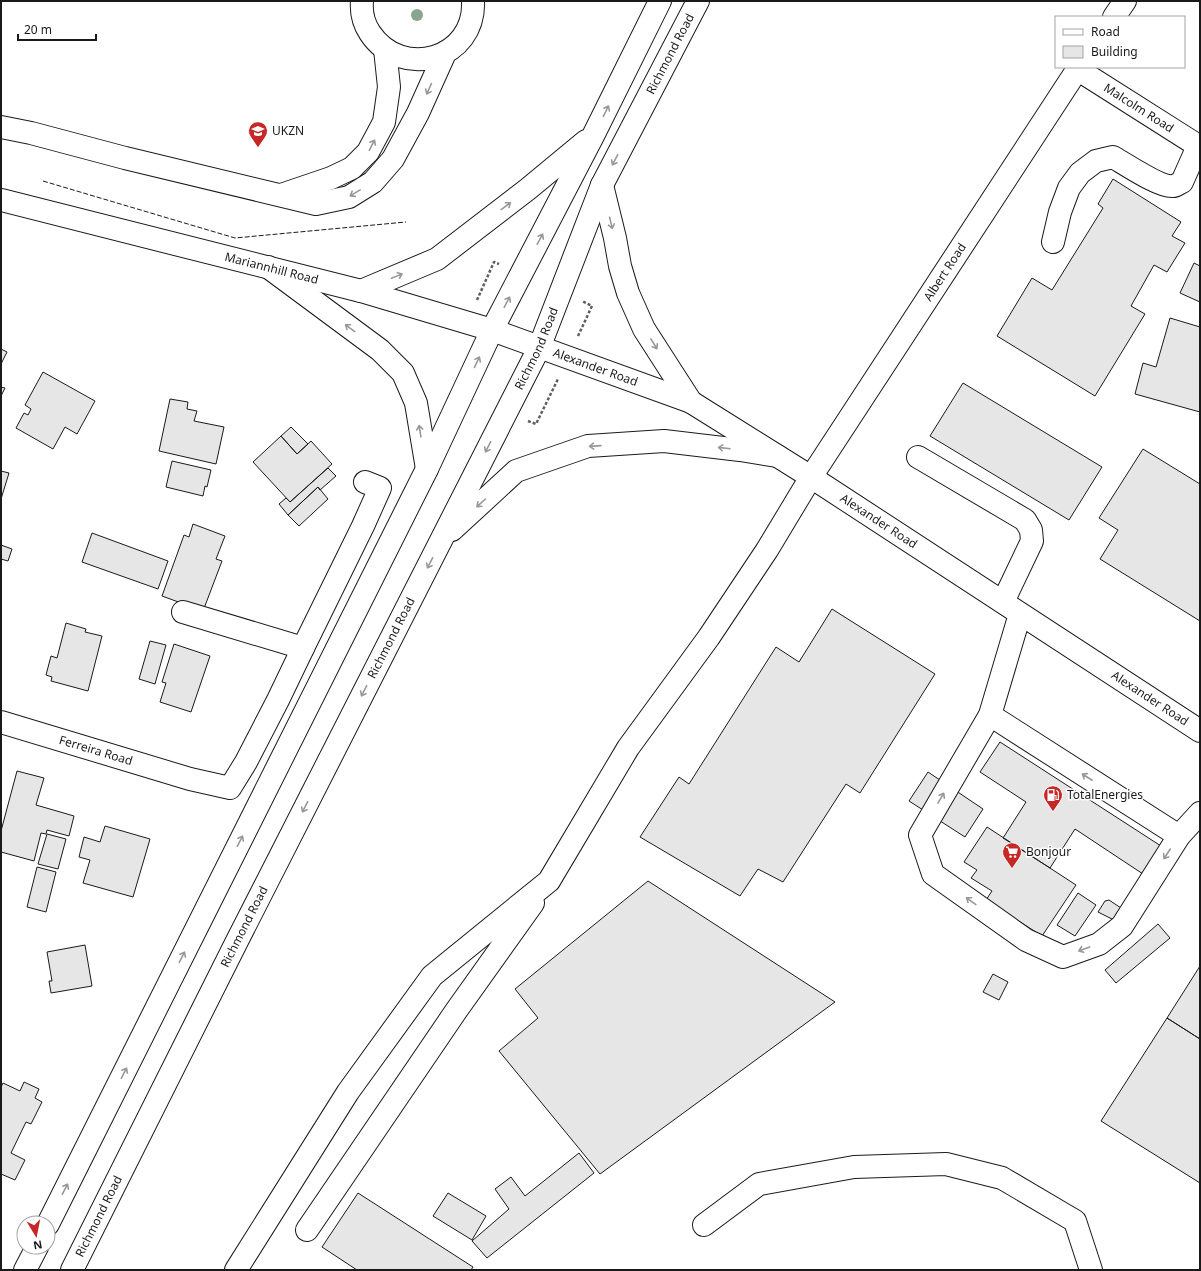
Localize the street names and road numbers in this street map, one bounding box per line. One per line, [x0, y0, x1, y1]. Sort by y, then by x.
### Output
street label: Richmond Road [642, 10, 698, 97]
street label: Malcolm Road [1101, 79, 1177, 136]
street label: Albert Road [919, 239, 970, 304]
street label: Mariannhill Road [223, 248, 320, 288]
street label: Richmond Road [510, 305, 562, 393]
street label: Alexander Road [551, 344, 640, 390]
street label: Alexander Road [837, 489, 921, 552]
street label: Richmond Road [363, 594, 419, 681]
street label: Alexander Road [1108, 666, 1192, 729]
street label: Ferreira Road [57, 731, 135, 769]
street label: Richmond Road [216, 883, 272, 970]
street label: Richmond Road [71, 1173, 126, 1260]

